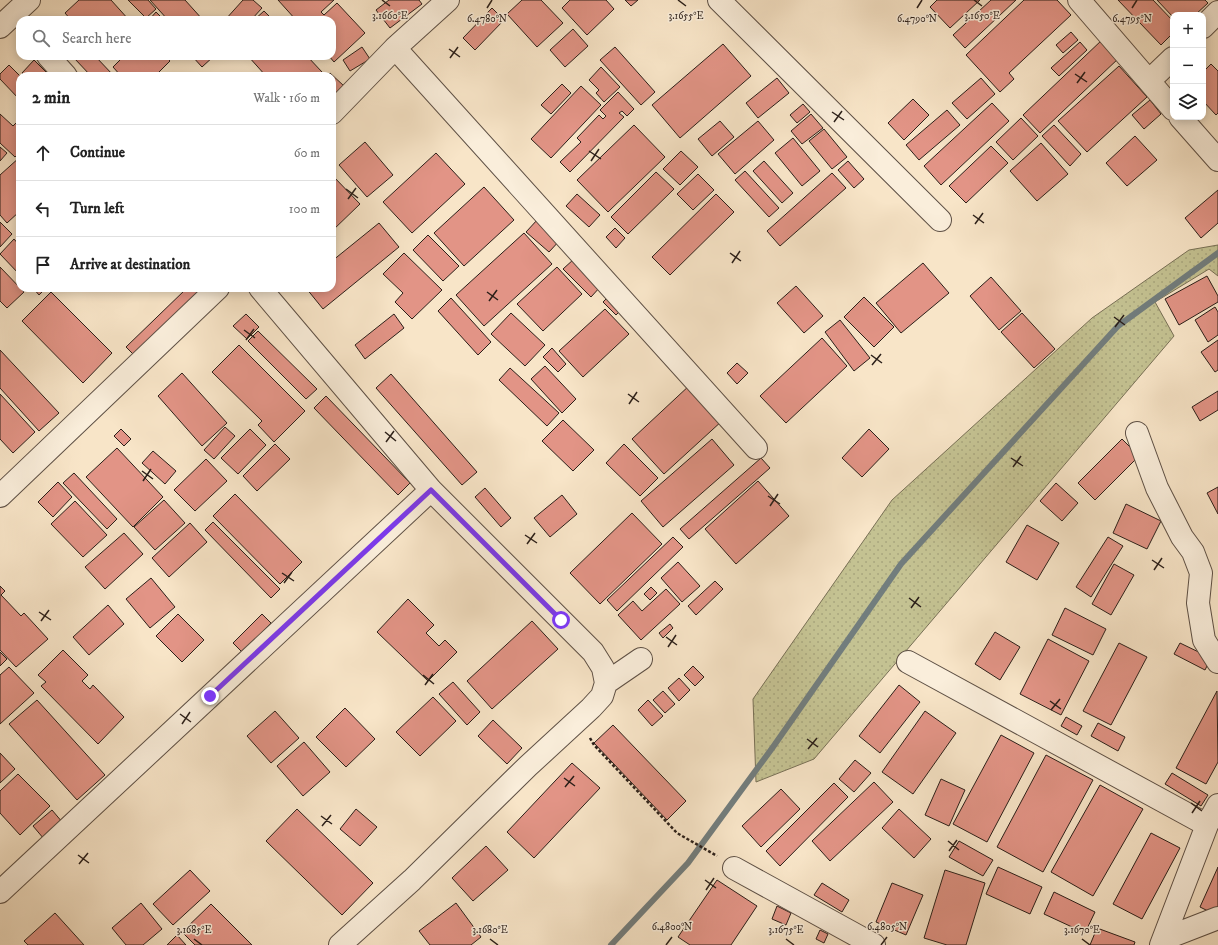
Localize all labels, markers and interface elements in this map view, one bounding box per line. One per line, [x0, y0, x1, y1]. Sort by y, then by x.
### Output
text: 3.1660°E [372, 10, 408, 22]
text: 3.1655°E [668, 10, 704, 22]
text: 3.1650°E [964, 10, 1000, 22]
map controls [1170, 12, 1206, 120]
button: + [1170, 12, 1206, 48]
text: 6.4780°N [467, 13, 507, 25]
text: 6.4790°N [897, 13, 937, 25]
text: 6.4795°N [1112, 13, 1152, 25]
search box [16, 16, 336, 60]
icon: search [30, 27, 52, 49]
text: Search here [62, 29, 131, 48]
button: − [1170, 48, 1206, 84]
button: layers [1170, 84, 1206, 120]
text: 2 min [32, 87, 70, 109]
text: Walk · 160 m [253, 90, 320, 106]
icon: ahead [32, 142, 54, 164]
text: Continue [70, 143, 125, 162]
text: 60 m [294, 145, 320, 161]
icon: left [32, 198, 54, 220]
text: Turn left [70, 199, 124, 218]
text: 100 m [289, 201, 320, 217]
icon: arrive [32, 254, 54, 276]
text: Arrive at destination [70, 255, 190, 274]
route start [552, 611, 570, 629]
route end [201, 687, 219, 705]
text: 6.4800°N [652, 921, 692, 933]
text: 6.4805°N [867, 921, 907, 933]
text: 3.1685°E [176, 924, 212, 936]
text: 3.1680°E [472, 924, 508, 936]
text: 3.1675°E [768, 924, 804, 936]
text: 3.1670°E [1064, 924, 1100, 936]

